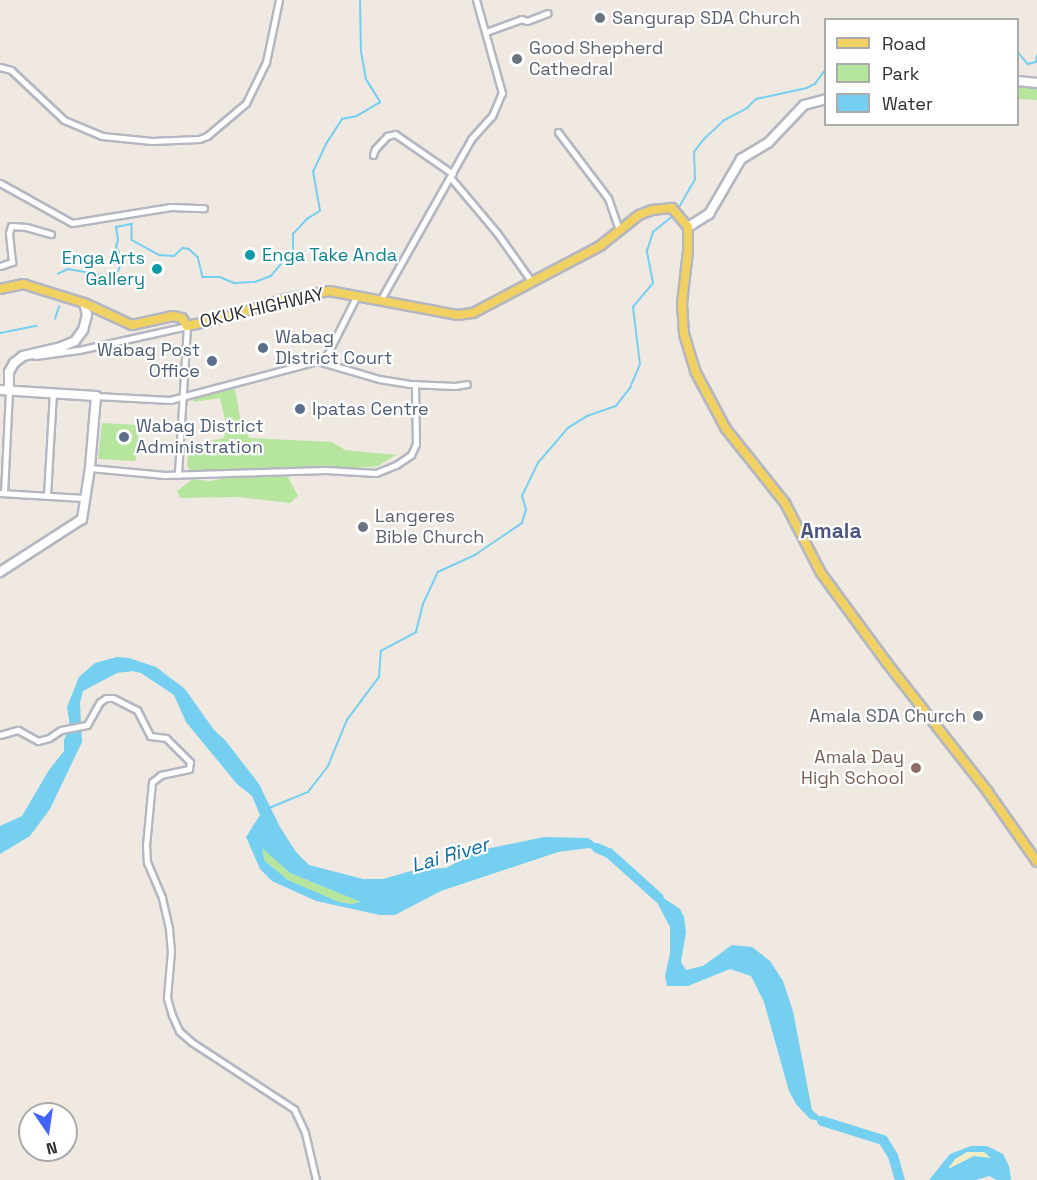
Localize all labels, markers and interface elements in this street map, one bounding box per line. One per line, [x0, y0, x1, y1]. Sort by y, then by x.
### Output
place label: Sangurap SDA Church [612, 7, 800, 29]
marker: Sangurap SDA Church [593, 11, 607, 25]
legend [824, 18, 1019, 126]
text: Road [882, 32, 926, 55]
place label: Good Shepherd Cathedral [529, 38, 663, 80]
marker: Good Shepherd Cathedral [510, 52, 524, 66]
text: Park [882, 62, 919, 85]
text: Water [882, 92, 933, 115]
place label: Enga Take Anda [262, 244, 398, 266]
place label: Enga Arts Gallery [61, 248, 145, 290]
marker: Enga Take Anda [243, 248, 257, 262]
marker: Enga Arts Gallery [150, 262, 164, 276]
street label: OKUK HIGHWAY [198, 283, 326, 333]
place label: Wabag DIstrict Court [275, 327, 392, 370]
place label: Wabag Post Office [97, 340, 200, 382]
marker: Wabag DIstrict Court [256, 341, 270, 355]
marker: Wabag Post Office [205, 354, 219, 368]
place label: Ipatas Centre [312, 398, 429, 420]
marker: Ipatas Centre [293, 402, 307, 416]
place label: Wabag District Administration [136, 416, 264, 458]
marker: Wabag District Administration [117, 430, 131, 444]
place label: Langeres Bible Church [375, 506, 484, 548]
district label: Amala [800, 518, 862, 544]
marker: Langeres Bible Church [356, 520, 370, 534]
place label: Amala SDA Church [809, 705, 966, 727]
marker: Amala SDA Church [971, 709, 985, 723]
place label: Amala Day High School [801, 747, 904, 789]
marker: Amala Day High School [909, 761, 923, 775]
water label: Lai River [408, 832, 492, 878]
north arrow [18, 1102, 78, 1162]
text: N [44, 1137, 59, 1160]

